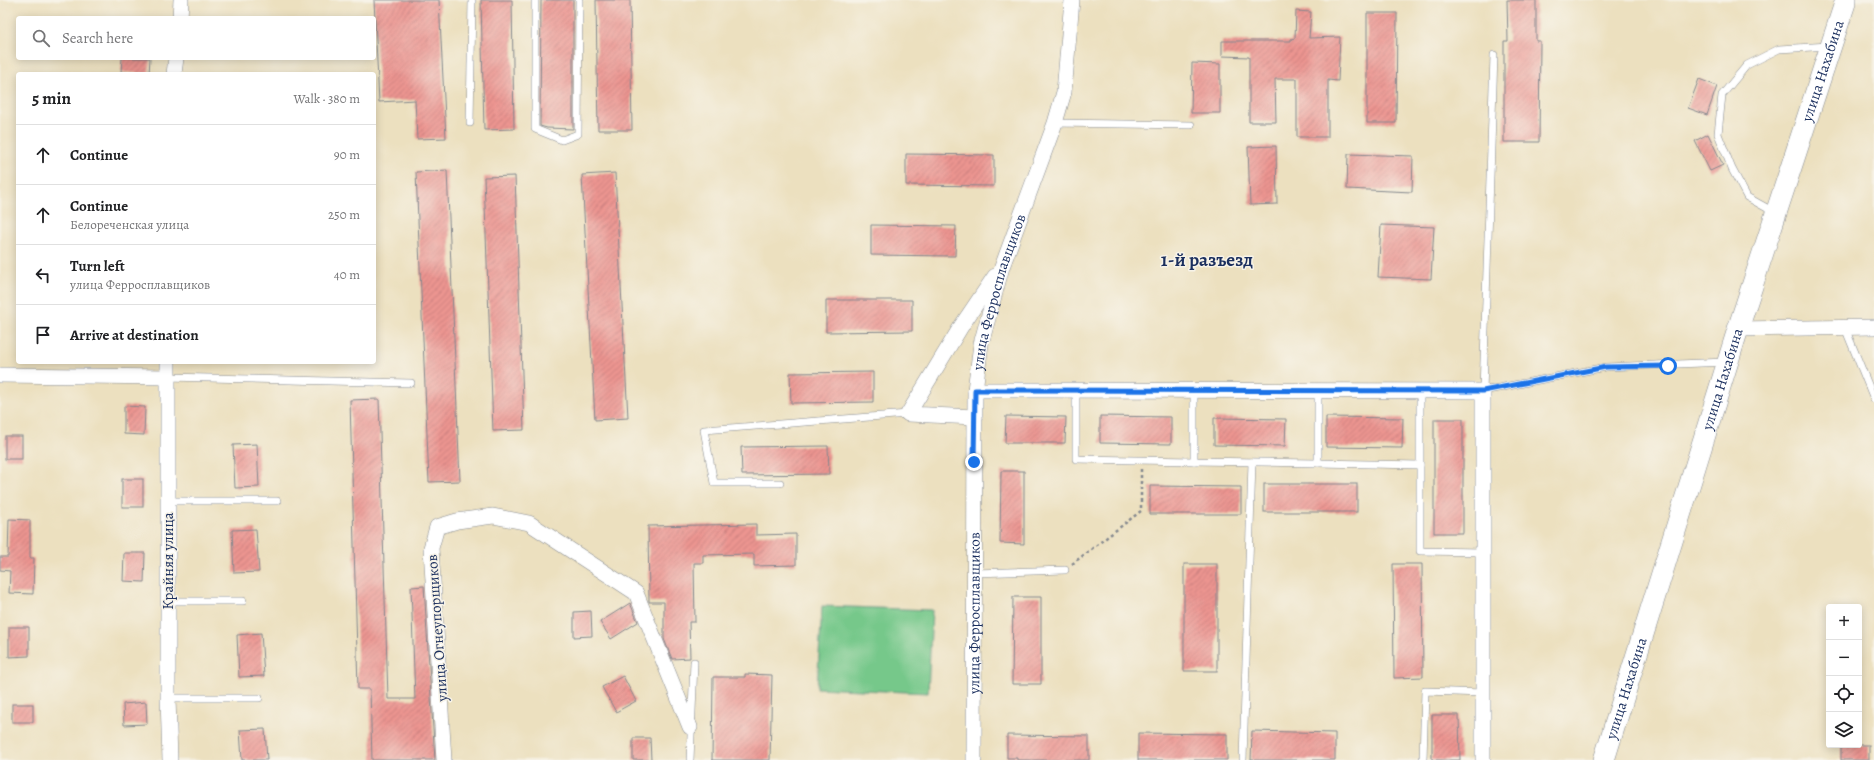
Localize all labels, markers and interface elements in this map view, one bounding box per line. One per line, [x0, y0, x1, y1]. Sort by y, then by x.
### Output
search box [16, 16, 376, 60]
street label: улица Нахабина [1796, 18, 1849, 125]
icon: search [30, 27, 52, 49]
text: Search here [62, 28, 133, 48]
text: 5 min [32, 87, 71, 110]
text: Walk · 380 m [293, 90, 360, 107]
icon: ahead [32, 144, 54, 166]
text: Continue [70, 145, 128, 165]
text: 90 m [334, 146, 360, 163]
text: Continue [70, 196, 128, 216]
icon: ahead [32, 204, 54, 226]
text: 250 m [328, 206, 360, 223]
street label: улица Ферросплавщиков [968, 211, 1031, 372]
text: Белореченская улица [70, 216, 189, 233]
district label: 1-й разъезд [1161, 247, 1253, 273]
text: Turn left [70, 256, 125, 276]
icon: left [32, 264, 54, 286]
text: 40 m [334, 266, 360, 283]
text: улица Ферросплавщиков [70, 276, 210, 293]
icon: arrive [32, 324, 54, 346]
text: Arrive at destination [70, 325, 199, 345]
street label: улица Нахабина [1697, 326, 1748, 433]
route start [1659, 357, 1677, 375]
route end [965, 453, 983, 471]
street label: Крайняя улица [158, 512, 178, 610]
street label: улица Ферросплавщиков [964, 532, 985, 695]
street label: улица Огнеупорщиков [422, 554, 452, 703]
map controls [1826, 604, 1862, 748]
button: + [1826, 604, 1862, 640]
street label: улица Нахабина [1601, 635, 1652, 743]
button: − [1826, 640, 1862, 676]
button: locate [1826, 676, 1862, 712]
button: layers [1826, 712, 1862, 748]

